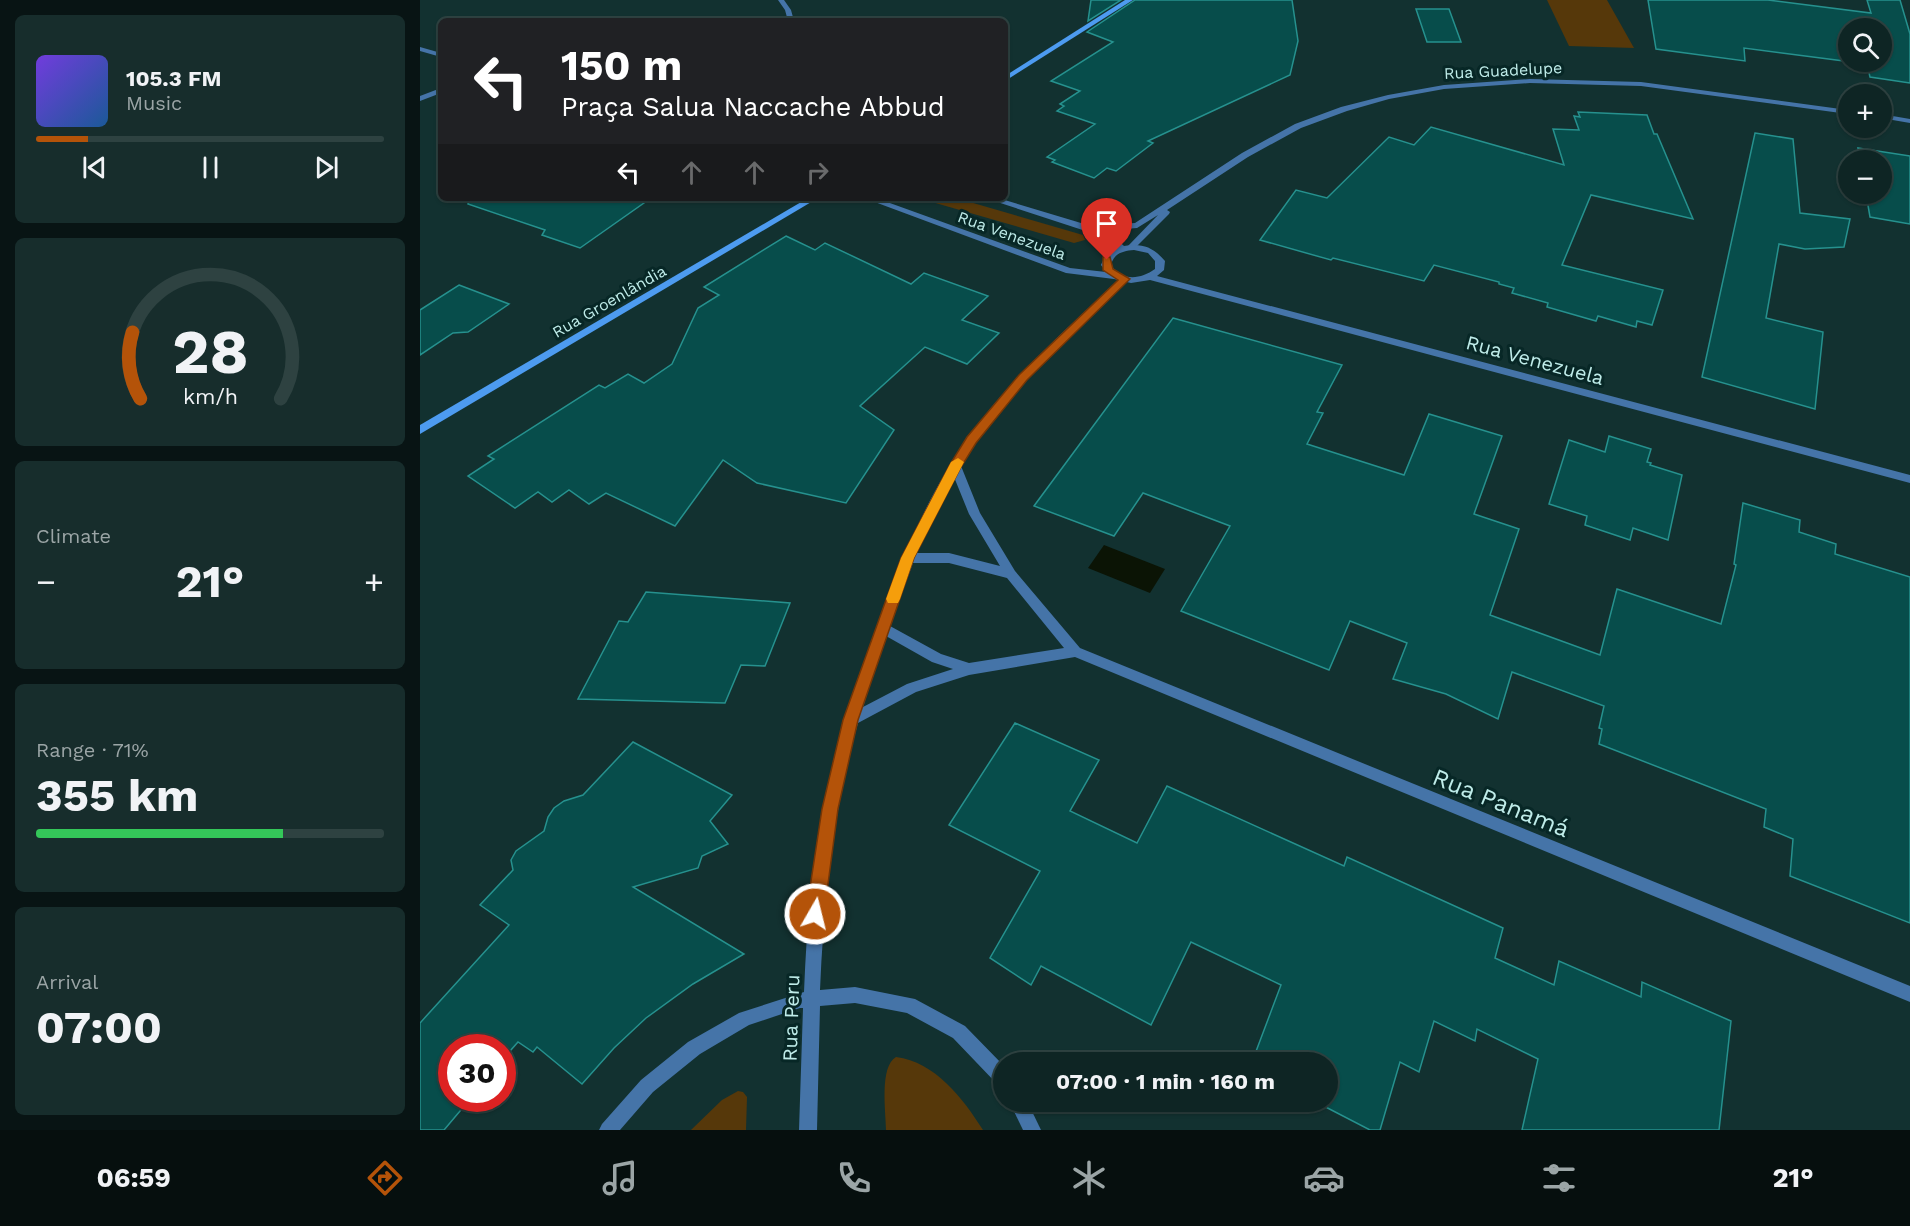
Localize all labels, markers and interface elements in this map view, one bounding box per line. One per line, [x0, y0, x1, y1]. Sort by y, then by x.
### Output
map controls [1838, 18, 1892, 204]
button: search [1838, 18, 1892, 72]
text: 150 m [561, 41, 682, 90]
icon: left [462, 42, 540, 120]
street label: Rua Guadelupe [1443, 58, 1563, 83]
text: 105.3 FM [126, 66, 222, 91]
button: + [1838, 84, 1892, 138]
text: Music [126, 91, 182, 115]
text: Praça Salua Naccache Abbud [561, 91, 945, 123]
button: − [1838, 150, 1892, 204]
icon: previous [78, 151, 111, 184]
icon: pause [194, 151, 227, 184]
icon: next [310, 151, 343, 184]
icon: left [612, 156, 645, 189]
icon: ahead [675, 156, 708, 189]
icon: ahead [738, 156, 771, 189]
icon: right [801, 156, 834, 189]
pin [1081, 198, 1132, 260]
street label: Rua Venezuela [955, 207, 1068, 264]
icon: arrive [1090, 207, 1123, 240]
street label: Rua Groenlândia [549, 261, 670, 342]
text: 28 [172, 315, 248, 388]
street label: Rua Venezuela [1463, 330, 1607, 390]
text: km/h [182, 384, 238, 409]
text: Climate [36, 524, 111, 548]
text: 21° [176, 555, 244, 608]
text: − [36, 562, 56, 601]
text: + [364, 562, 384, 601]
text: Range · 71% [36, 738, 149, 762]
street label: Rua Panamá [1429, 763, 1573, 843]
text: 355 km [36, 769, 198, 822]
position arrow [783, 882, 847, 946]
text: Arrival [36, 970, 98, 994]
street label: Rua Peru [777, 974, 805, 1062]
text: 07:00 [36, 1001, 162, 1054]
speed limit sign: 30 [438, 1034, 516, 1112]
text: 07:00 · 1 min · 160 m [1056, 1069, 1275, 1094]
icon: directions [364, 1157, 406, 1199]
icon: music [599, 1157, 641, 1199]
icon: phone [833, 1157, 875, 1199]
icon: climate [1068, 1157, 1110, 1199]
icon: car [1303, 1157, 1345, 1199]
icon: filters [1538, 1157, 1580, 1199]
text: 06:59 [96, 1162, 171, 1194]
text: 21° [1772, 1162, 1814, 1194]

